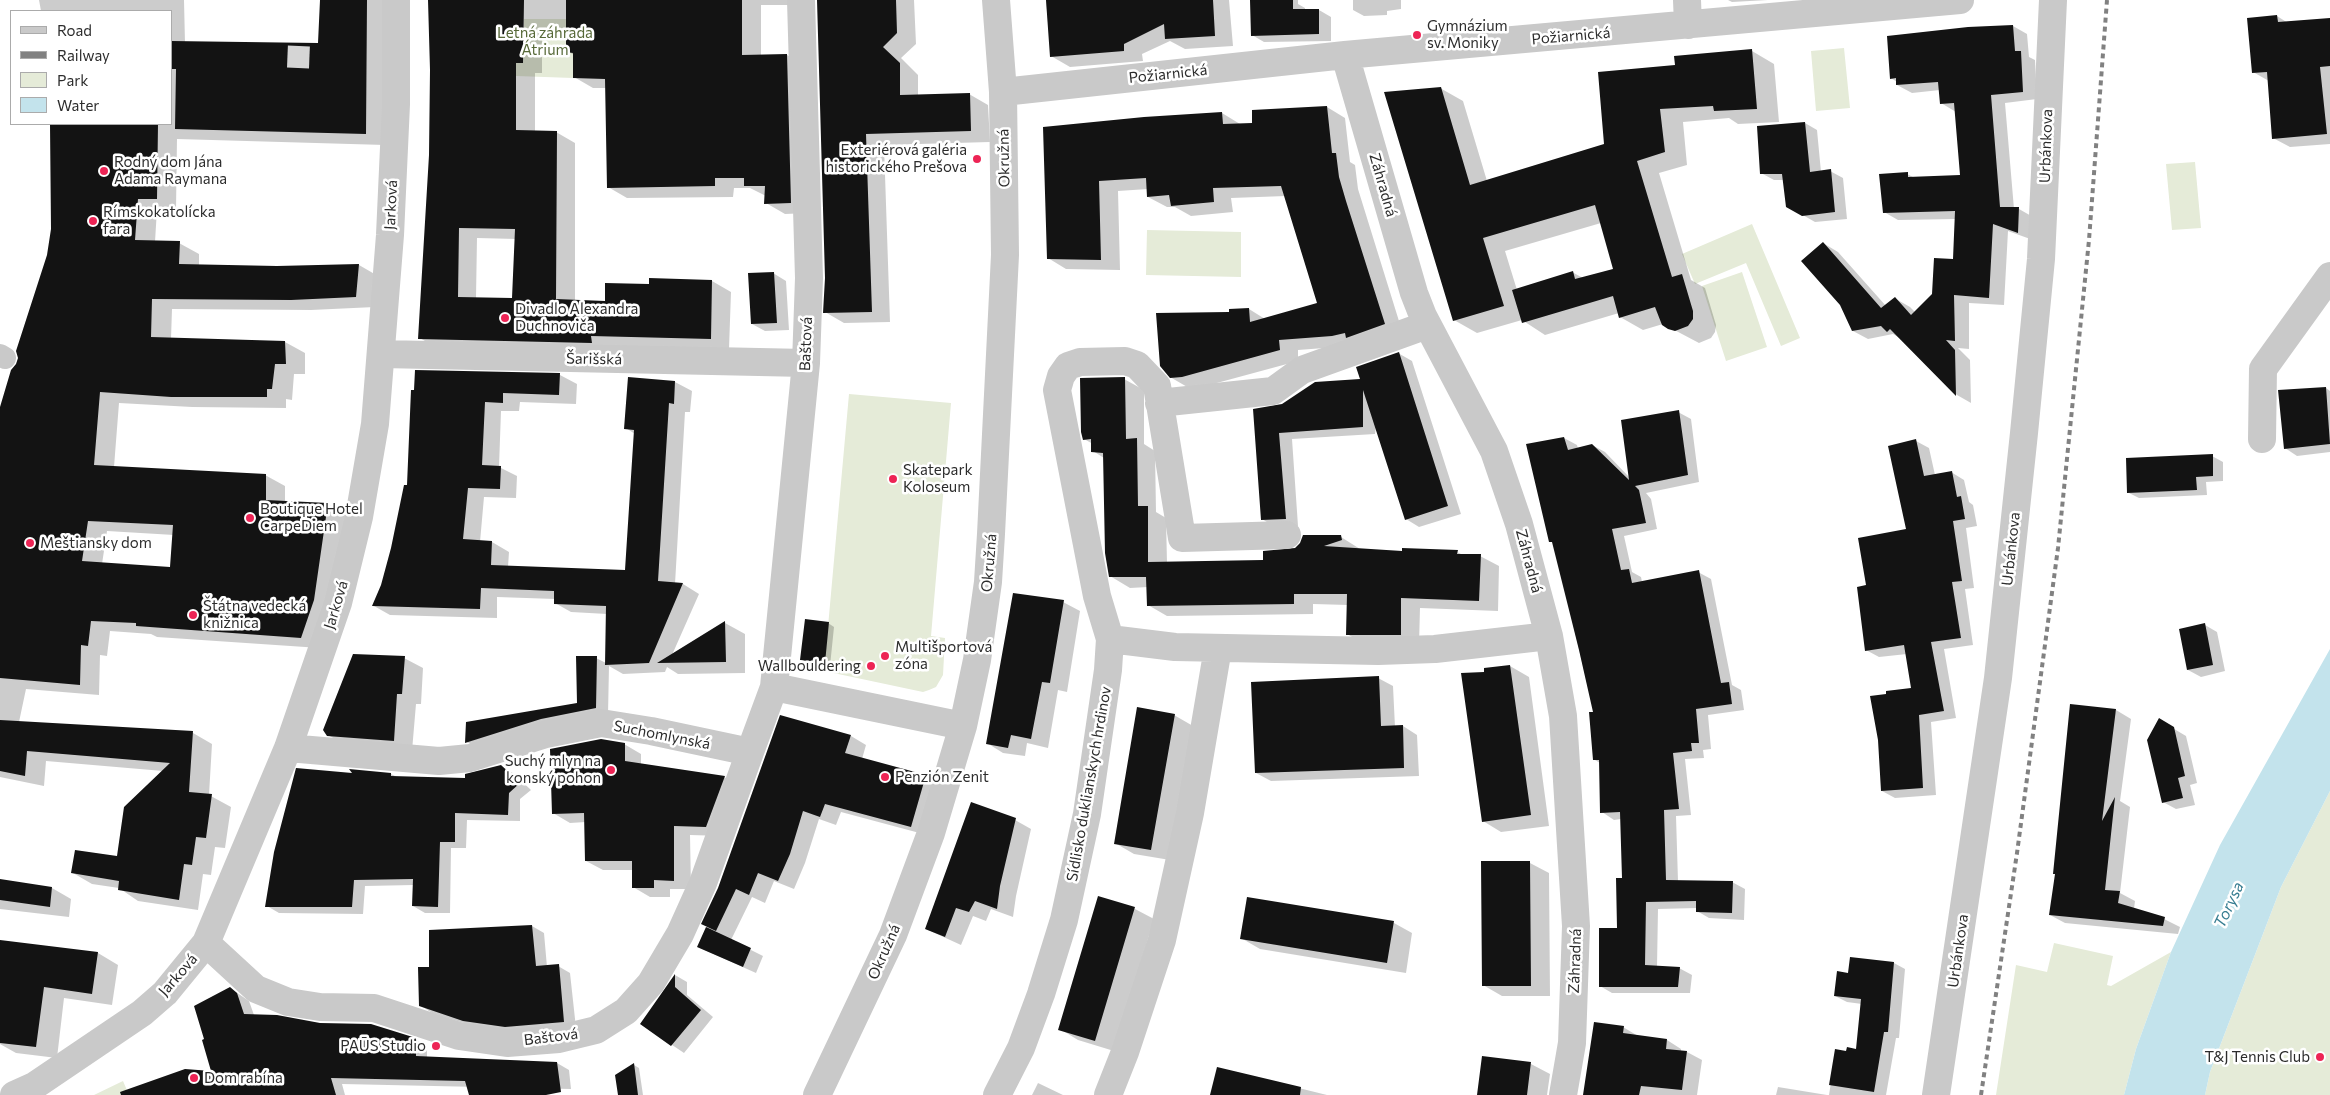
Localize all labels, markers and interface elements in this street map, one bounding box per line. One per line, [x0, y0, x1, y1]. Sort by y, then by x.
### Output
legend [10, 10, 172, 125]
place label: Gymnázium sv. Moniky [1427, 17, 1508, 52]
text: Road [57, 21, 92, 39]
park label: Letná záhrada Átrium [497, 24, 593, 59]
street label: Požiarnická [1531, 24, 1611, 48]
marker: Gymnázium sv. Moniky [1411, 29, 1423, 41]
text: Railway [57, 46, 110, 64]
street label: Požiarnická [1128, 61, 1208, 87]
text: Park [57, 71, 88, 89]
text: Water [57, 96, 99, 114]
street label: Urbánkova [2036, 109, 2056, 183]
street label: Okružná [994, 129, 1014, 187]
place label: Exteriérová galéria historického Prešova [825, 141, 967, 176]
street label: Záhradná [1365, 151, 1401, 219]
place label: Rodný dom Jána Adama Raymana [114, 153, 227, 188]
marker: Exteriérová galéria historického Prešova [971, 153, 983, 165]
marker: Rodný dom Jána Adama Raymana [98, 165, 110, 177]
street label: Jarková [381, 180, 401, 230]
place label: Rímskokatolícka fara [103, 203, 216, 238]
marker: Rímskokatolícka fara [87, 215, 99, 227]
place label: Divadlo Alexandra Duchnoviča [515, 300, 638, 335]
marker: Divadlo Alexandra Duchnoviča [499, 312, 511, 324]
street label: Baštová [796, 317, 816, 371]
street label: Šarišská [566, 350, 622, 368]
place label: Skatepark Koloseum [903, 461, 973, 496]
marker: Skatepark Koloseum [887, 473, 899, 485]
place label: Boutique Hotel CarpeDiem [260, 500, 363, 535]
street label: Urbánkova [1998, 511, 2024, 587]
marker: Boutique Hotel CarpeDiem [244, 512, 256, 524]
street label: Záhradná [1512, 527, 1546, 595]
street label: Okružná [977, 533, 1001, 593]
place label: Meštiansky dom [40, 534, 152, 552]
marker: Meštiansky dom [24, 537, 36, 549]
street label: Jarková [320, 578, 352, 632]
place label: Štátna vedecká knižnica [203, 597, 306, 632]
marker: Štátna vedecká knižnica [187, 609, 199, 621]
place label: Multišportová zóna [895, 638, 992, 673]
marker: Multišportová zóna [879, 650, 891, 662]
place label: Wallbouldering [758, 657, 861, 675]
marker: Wallbouldering [865, 660, 877, 672]
street label: Sídlisko duklianskych hrdinov [1063, 685, 1115, 883]
street label: Suchomlynská [612, 717, 712, 753]
place label: Suchý mlyn na konský pohon [505, 752, 601, 787]
marker: Suchý mlyn na konský pohon [605, 764, 617, 776]
place label: Penzión Zenit [895, 768, 989, 786]
marker: Penzión Zenit [879, 771, 891, 783]
water label: Torysa [2210, 879, 2248, 931]
street label: Urbánkova [1944, 913, 1972, 989]
street label: Okružná [864, 922, 904, 982]
street label: Záhradná [1565, 928, 1585, 994]
street label: Jarková [155, 950, 201, 1000]
street label: Baštová [523, 1025, 579, 1049]
place label: PAŪS Studio [340, 1037, 426, 1055]
marker: PAŪS Studio [430, 1040, 442, 1052]
place label: T&J Tennis Club [2204, 1048, 2310, 1066]
marker: T&J Tennis Club [2314, 1051, 2326, 1063]
place label: Dom rabína [204, 1069, 283, 1087]
marker: Dom rabína [188, 1072, 200, 1084]

